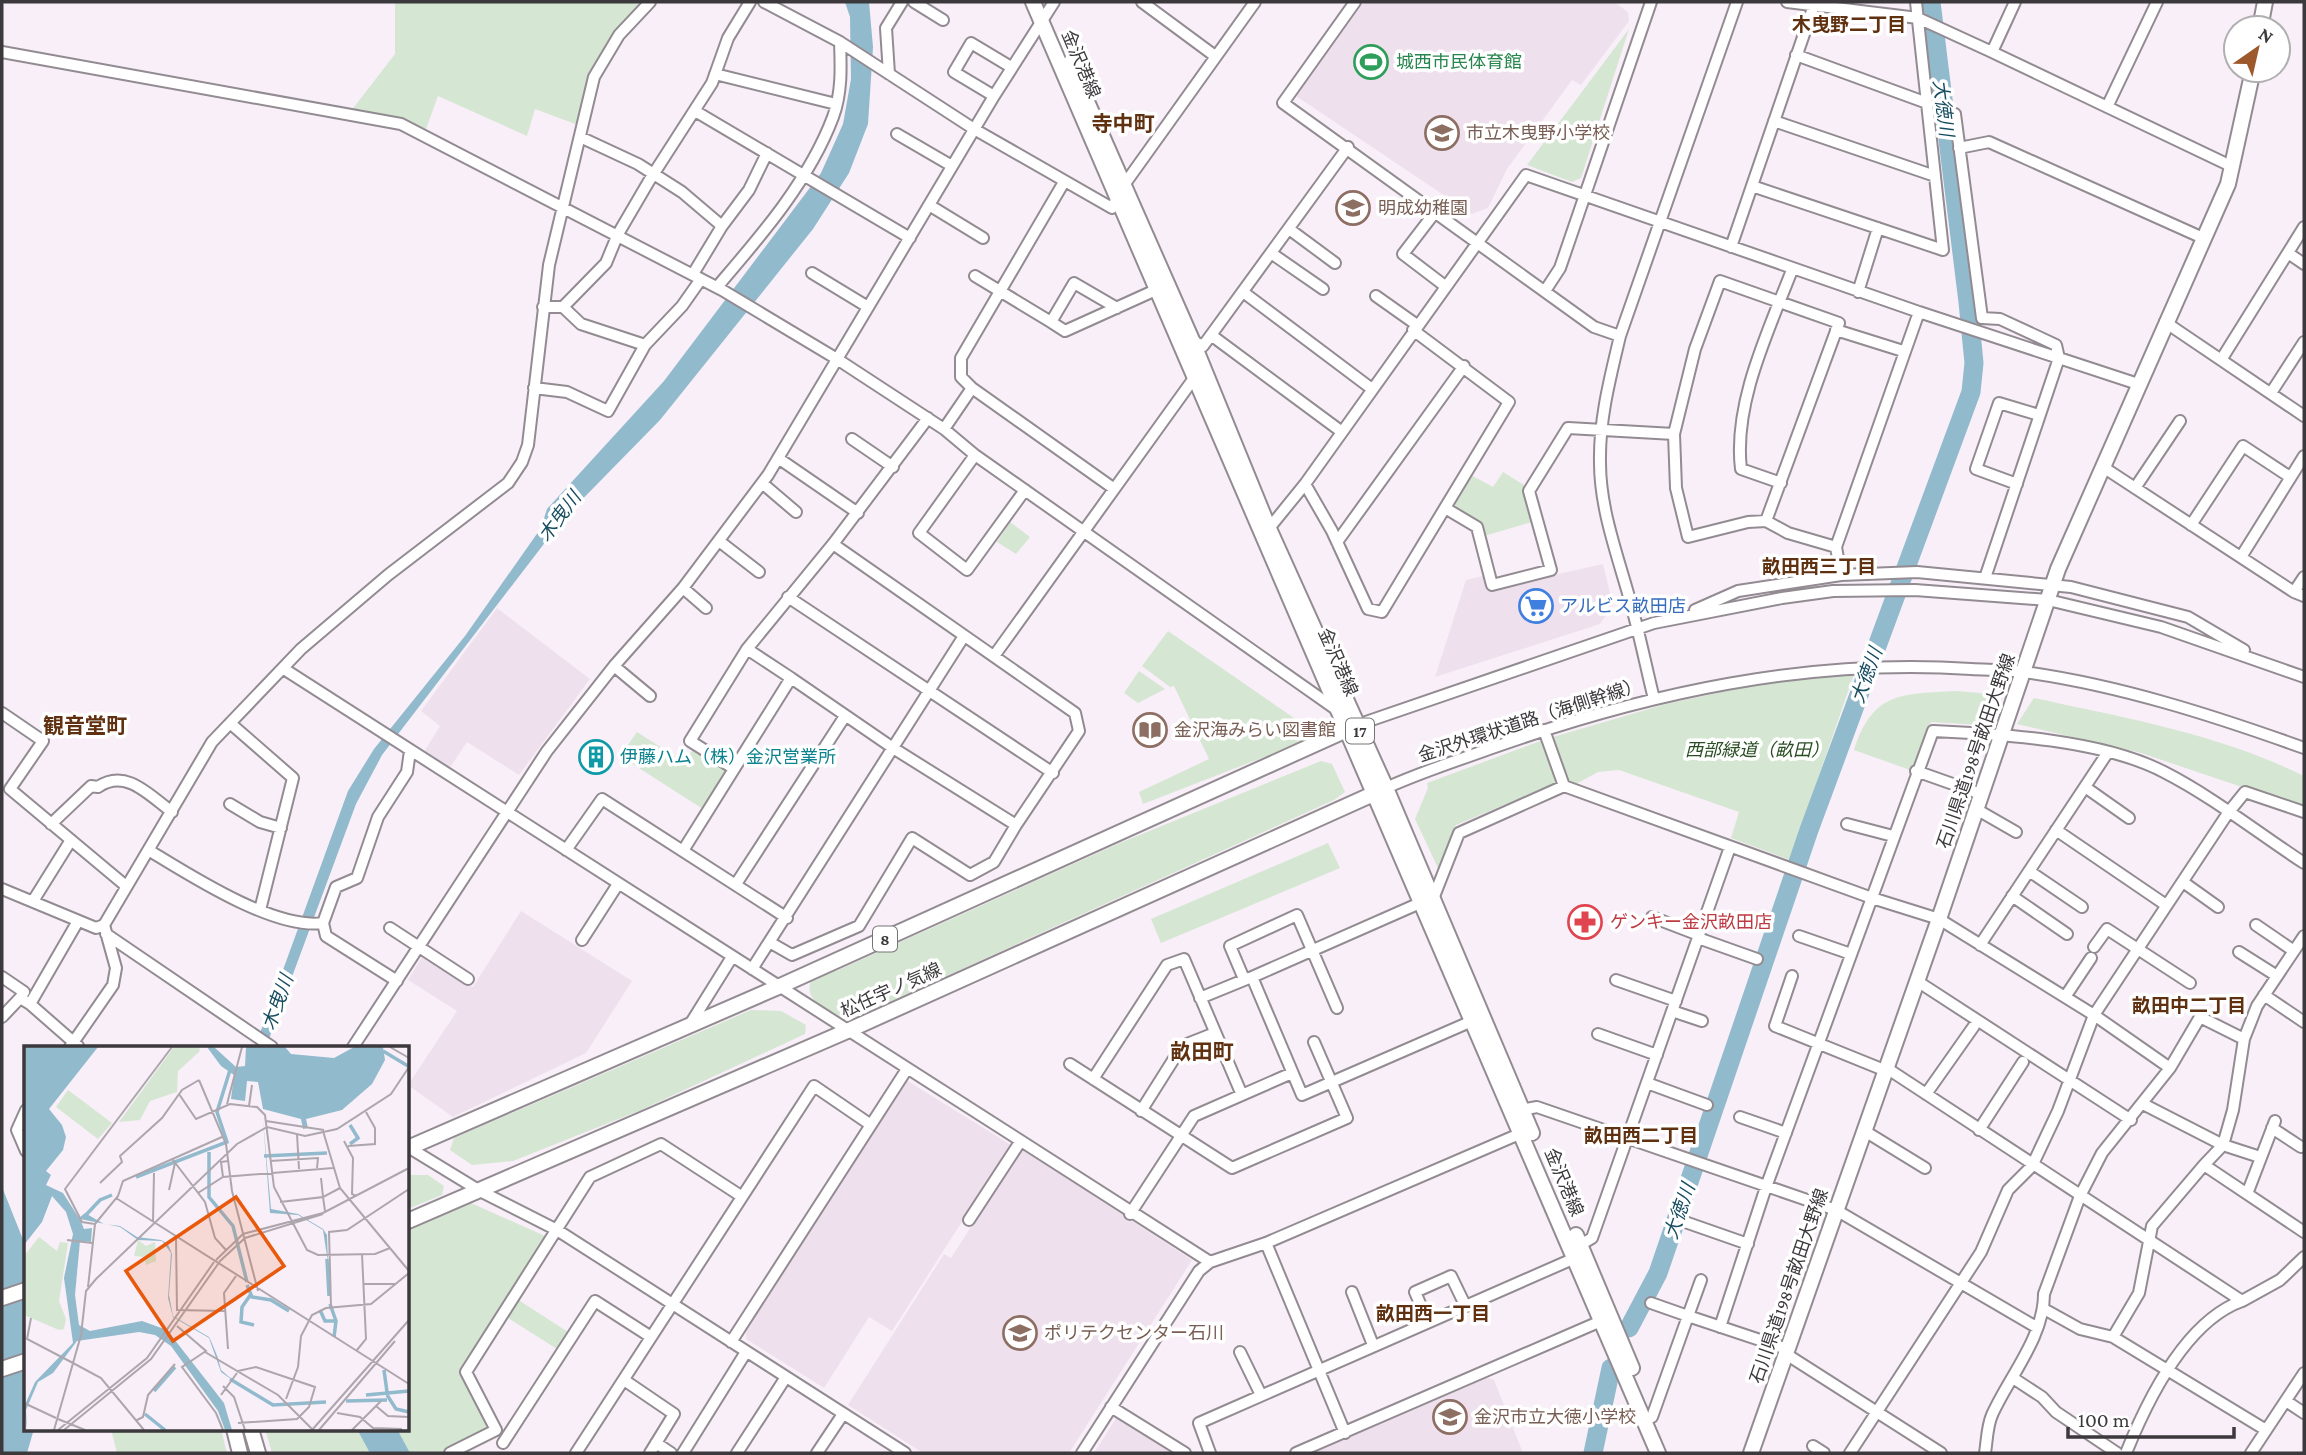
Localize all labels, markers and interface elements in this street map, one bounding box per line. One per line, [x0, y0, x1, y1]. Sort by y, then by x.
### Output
district label: 木曳野二丁目 [1792, 14, 1906, 35]
north arrow [2222, 14, 2292, 84]
text: N [2255, 23, 2278, 48]
street label: 金沢港線 [1058, 27, 1104, 101]
sports icon: 城西市民体育館 [1352, 43, 1390, 81]
place label: 城西市民体育館 [1396, 52, 1522, 72]
water label: 大徳川 [1930, 78, 1958, 140]
district label: 寺中町 [1092, 112, 1155, 136]
school or university icon: 市立木曳野小学校 [1423, 114, 1461, 152]
place label: 市立木曳野小学校 [1466, 123, 1610, 143]
school or university icon: 明成幼稚園 [1334, 189, 1372, 227]
place label: 明成幼稚園 [1378, 198, 1468, 218]
water label: 木曳川 [534, 486, 586, 545]
district label: 畝田西三丁目 [1762, 556, 1876, 577]
supermarket icon: アルビス畝田店 [1517, 587, 1555, 625]
place label: アルビス畝田店 [1560, 596, 1686, 616]
street label: 金沢港線 [1314, 625, 1362, 699]
water label: 大徳川 [1847, 643, 1887, 706]
street label: 石川県道198号畝田大野線 [1933, 651, 2019, 851]
street label: 金沢外環状道路（海側幹線） [1416, 674, 1644, 766]
library icon: 金沢海みらい図書館 [1131, 711, 1169, 749]
district label: 観音堂町 [43, 714, 127, 738]
road number: 17 [1346, 718, 1374, 744]
place label: 金沢海みらい図書館 [1174, 720, 1336, 740]
building icon: 伊藤ハム（株）金沢営業所 [577, 738, 615, 776]
park label: 西部緑道（畝田） [1685, 740, 1829, 760]
place label: 伊藤ハム（株）金沢営業所 [620, 747, 836, 767]
pharmacy icon: ゲンキー金沢畝田店 [1566, 903, 1604, 941]
place label: ゲンキー金沢畝田店 [1610, 912, 1772, 932]
road number: 8 [873, 926, 897, 951]
street label: 松任宇ノ気線 [838, 959, 944, 1021]
water label: 木曳川 [258, 970, 298, 1033]
district label: 畝田中二丁目 [2132, 995, 2246, 1016]
district label: 畝田町 [1171, 1040, 1234, 1064]
inset map [24, 1046, 410, 1430]
district label: 畝田西二丁目 [1584, 1125, 1698, 1146]
street label: 金沢港線 [1541, 1145, 1587, 1219]
water label: 大徳川 [1660, 1179, 1699, 1242]
street label: 石川県道198号畝田大野線 [1746, 1186, 1832, 1386]
district label: 畝田西一丁目 [1376, 1303, 1490, 1324]
school or university icon: ポリテクセンター石川 [1001, 1314, 1039, 1352]
place label: ポリテクセンター石川 [1044, 1323, 1224, 1343]
scale bar [2068, 1396, 2234, 1440]
school or university icon: 金沢市立大徳小学校 [1431, 1398, 1469, 1436]
place label: 金沢市立大徳小学校 [1474, 1407, 1636, 1427]
text: 100 m [2078, 1408, 2130, 1432]

